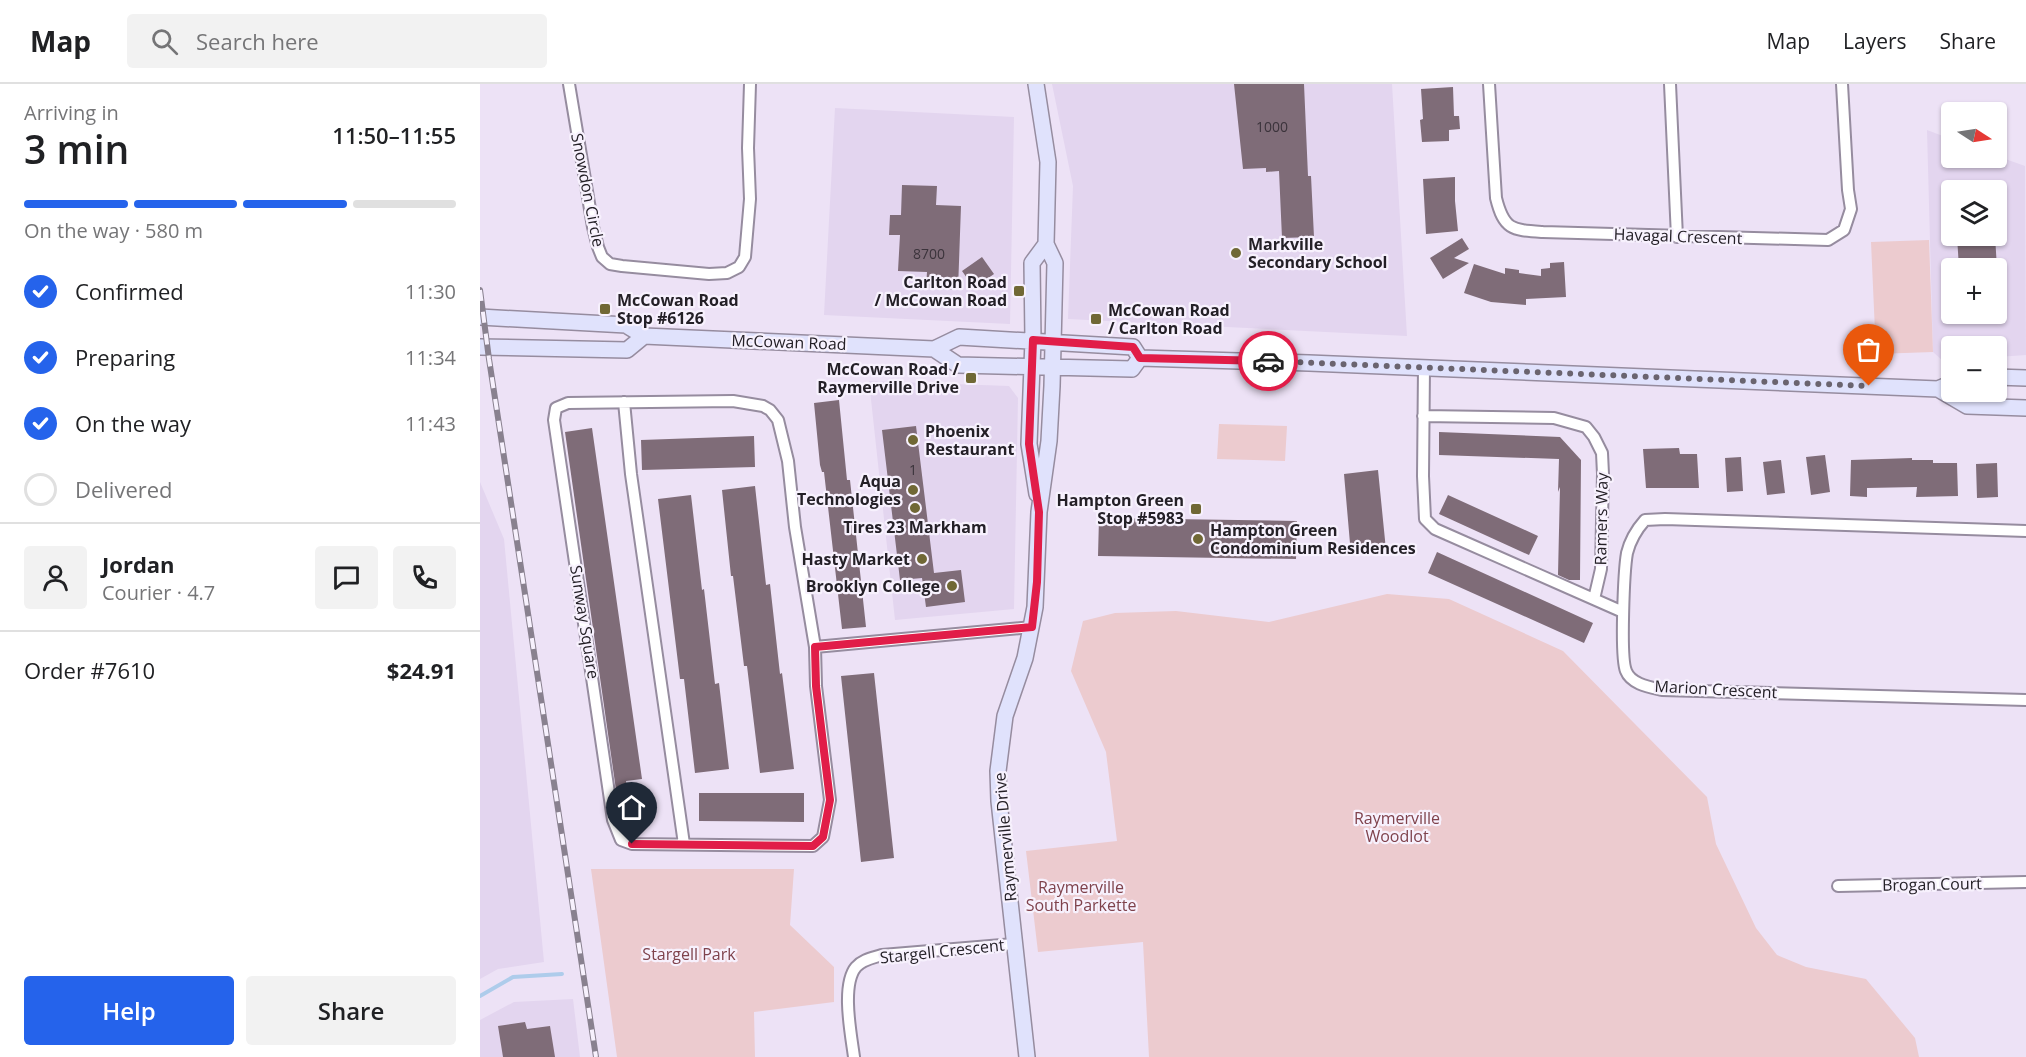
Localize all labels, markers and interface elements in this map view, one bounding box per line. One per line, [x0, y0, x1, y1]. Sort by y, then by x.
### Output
search box [127, 14, 547, 68]
text: Map [30, 22, 91, 60]
icon: search [148, 25, 181, 58]
text: Search here [196, 26, 319, 56]
text: Map [1767, 27, 1810, 55]
text: Layers [1843, 27, 1907, 55]
text: Share [1940, 27, 1996, 55]
text: Arriving in [24, 99, 119, 126]
north arrow [1941, 102, 2007, 168]
map controls [1941, 102, 2007, 402]
house number: 1000 [1256, 117, 1288, 136]
text: 11:50–11:55 [332, 120, 456, 150]
text: 3 min [24, 122, 129, 175]
street label: Snowdon Circle [566, 131, 610, 249]
button: layers [1941, 180, 2007, 246]
text: On the way · 580 m [24, 217, 203, 244]
street label: Havagal Crescent [1613, 223, 1743, 249]
place label: Markville Secondary School [1248, 233, 1387, 273]
house number: 8700 [913, 244, 945, 263]
marker: Markville Secondary School [1229, 246, 1243, 260]
button: + [1941, 258, 2007, 324]
place label: Carlton Road / McCowan Road [875, 271, 1007, 311]
icon: check [24, 275, 57, 308]
text: Confirmed [75, 276, 184, 306]
text: 11:30 [405, 278, 456, 305]
marker: Carlton Road / McCowan Road [1012, 284, 1026, 298]
place label: McCowan Road Stop #6126 [617, 289, 739, 329]
place label: McCowan Road / Carlton Road [1108, 299, 1230, 339]
marker: McCowan Road Stop #6126 [598, 302, 612, 316]
marker: McCowan Road / Carlton Road [1089, 312, 1103, 326]
pin [1843, 324, 1894, 386]
street label: McCowan Road [731, 329, 847, 355]
courier [1238, 331, 1298, 391]
icon: bag [1852, 333, 1885, 366]
button: − [1941, 336, 2007, 402]
icon: check [24, 341, 57, 374]
text: Preparing [75, 342, 175, 372]
text: 11:34 [405, 344, 456, 371]
icon: car [1252, 345, 1285, 378]
place label: McCowan Road / Raymerville Drive [817, 358, 959, 398]
marker: McCowan Road / Raymerville Drive [964, 371, 978, 385]
icon: check [24, 407, 57, 440]
text: On the way [75, 408, 191, 438]
text: 11:43 [405, 410, 456, 437]
place label: Phoenix Restaurant [925, 420, 1015, 460]
marker: Phoenix Restaurant [906, 433, 920, 447]
house number: 1 [909, 460, 917, 479]
place label: Aqua Technologies [797, 470, 901, 510]
street label: Ramers Way [1589, 472, 1613, 565]
text: Delivered [75, 474, 173, 504]
marker: Aqua Technologies [906, 483, 920, 497]
place label: Hampton Green Stop #5983 [1056, 489, 1184, 529]
marker: Tires 23 Markham [908, 501, 922, 515]
marker: Hampton Green Stop #5983 [1189, 502, 1203, 516]
place label: Tires 23 Markham [843, 516, 987, 538]
place label: Hampton Green Condominium Residences [1210, 519, 1416, 559]
marker: Hampton Green Condominium Residences [1191, 532, 1205, 546]
button: person [24, 546, 87, 609]
button: chat [315, 546, 378, 609]
button: phone [393, 546, 456, 609]
place label: Hasty Market [802, 548, 910, 570]
text: Jordan [102, 549, 175, 579]
marker: Hasty Market [915, 552, 929, 566]
street label: Sunway Square [565, 564, 605, 680]
place label: Brooklyn College [806, 575, 940, 597]
text: Courier · 4.7 [102, 579, 215, 606]
marker: Brooklyn College [945, 579, 959, 593]
text: Order #7610 [24, 655, 155, 685]
text: $24.91 [387, 655, 456, 685]
street label: Marion Crescent [1654, 675, 1778, 703]
street label: Raymerville Drive [988, 772, 1022, 902]
pin [606, 782, 657, 844]
icon: home [615, 791, 648, 824]
park label: Raymerville Woodlot [1354, 807, 1440, 847]
street label: Brogan Court [1882, 872, 1982, 896]
park label: Raymerville South Parkette [1026, 876, 1136, 916]
street label: Stargell Crescent [879, 933, 1006, 968]
park label: Stargell Park [642, 943, 736, 965]
button: Help [24, 976, 234, 1045]
button: Share [246, 976, 456, 1045]

